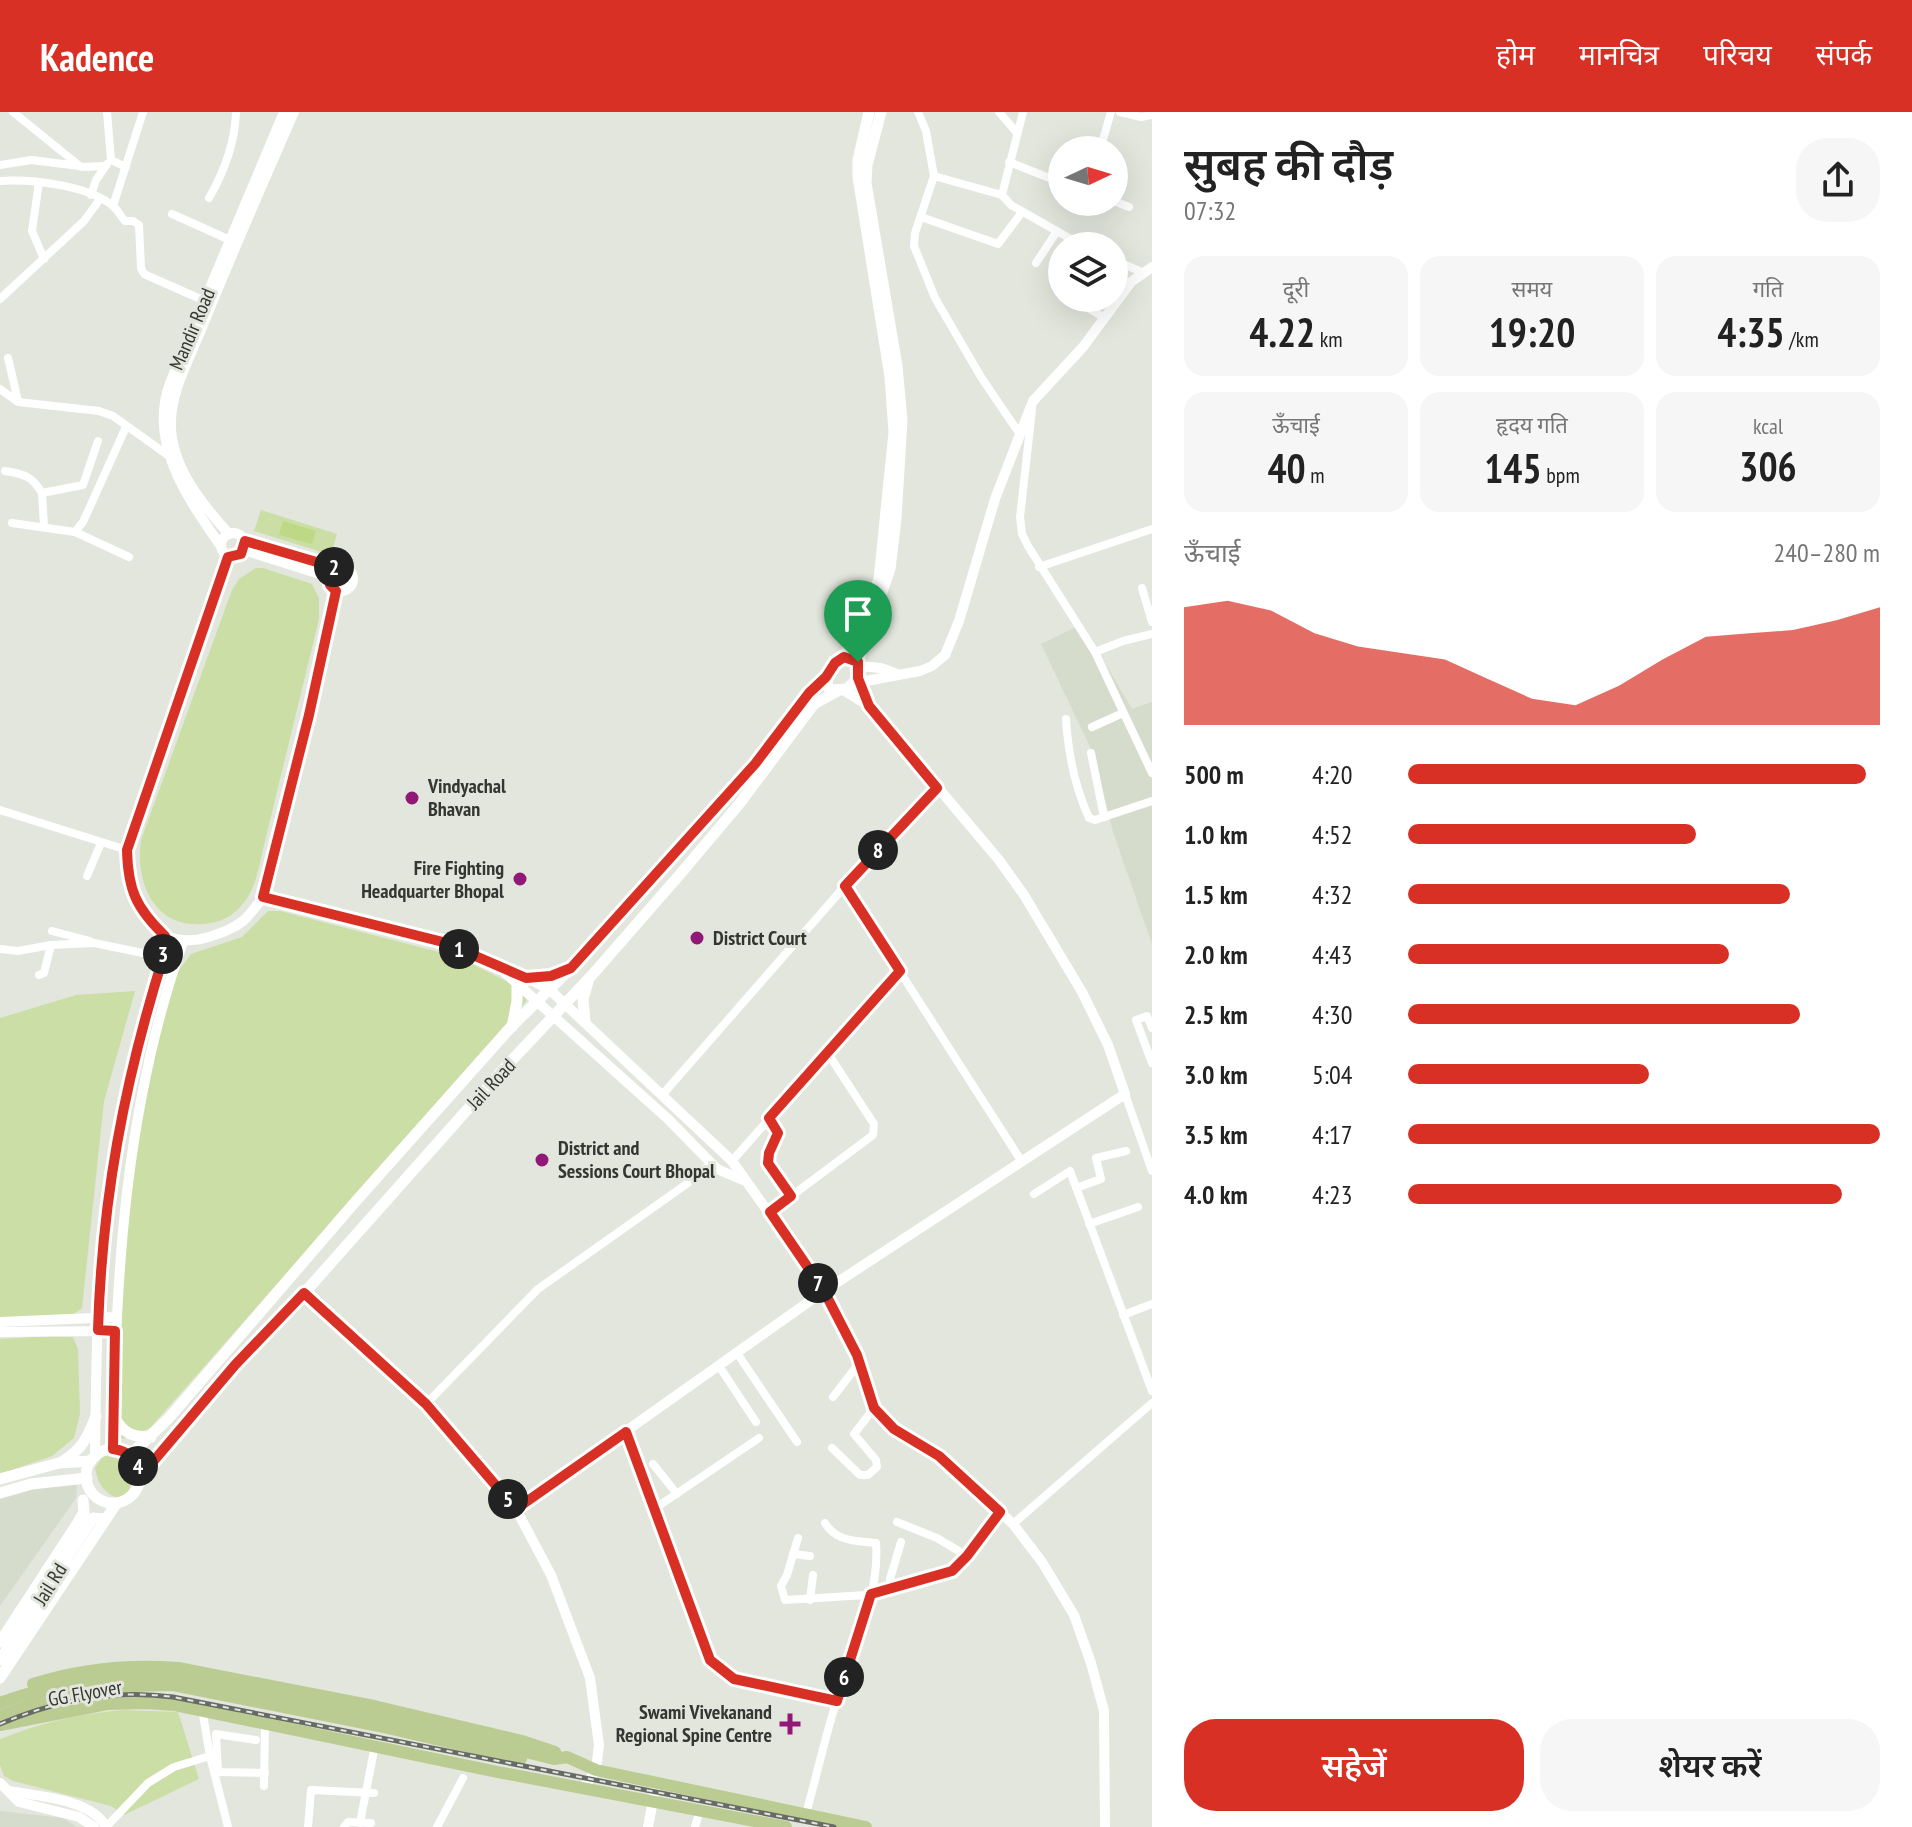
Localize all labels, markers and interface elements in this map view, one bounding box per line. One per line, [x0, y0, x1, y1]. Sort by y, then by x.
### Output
text: Kadence [40, 32, 154, 81]
text: होम [1496, 36, 1535, 73]
text: मानचित्र [1579, 36, 1659, 73]
text: परिचय [1703, 36, 1772, 73]
text: संपर्क [1816, 36, 1872, 73]
text: सुबह की दौड़ [1184, 135, 1393, 192]
north arrow [1048, 136, 1128, 216]
map controls [1048, 136, 1128, 312]
button: share [1796, 138, 1880, 222]
text: 07:32 [1184, 194, 1236, 227]
button: layers [1048, 232, 1128, 312]
text: दूरी [1283, 275, 1309, 303]
text: समय [1512, 275, 1552, 303]
text: गति [1753, 275, 1783, 303]
street label: Mandir Road [163, 284, 221, 374]
text: 4.22 [1249, 306, 1315, 358]
text: 19:20 [1489, 306, 1575, 358]
text: 4:35 [1717, 306, 1785, 358]
text: km [1315, 325, 1343, 353]
text: /km [1785, 325, 1819, 353]
text: ऊँचाई [1272, 411, 1320, 439]
text: हृदय गति [1496, 411, 1568, 439]
text: kcal [1753, 412, 1783, 440]
text: 306 [1739, 440, 1797, 492]
text: 40 [1267, 442, 1306, 494]
text: 145 [1484, 442, 1542, 494]
text: m [1306, 461, 1325, 489]
text: bpm [1542, 461, 1580, 489]
text: ऊँचाई [1184, 536, 1240, 569]
text: 240–280 m [1774, 536, 1880, 569]
pin: 2 [314, 547, 354, 587]
text: 2 [329, 553, 339, 581]
pin [824, 580, 892, 662]
icon: arrive [836, 592, 880, 636]
text: 500 m [1184, 758, 1244, 791]
text: 4:20 [1312, 758, 1352, 791]
place label: Vindyachal Bhavan [427, 773, 506, 822]
marker: Vindyachal Bhavan [403, 789, 421, 807]
text: 1.0 km [1184, 818, 1248, 851]
text: 4:52 [1312, 818, 1352, 851]
pin: 8 [858, 830, 898, 870]
text: 8 [873, 836, 883, 864]
place label: Fire Fighting Headquarter Bhopal [361, 855, 504, 904]
marker: Fire Fighting Headquarter Bhopal [511, 870, 529, 888]
text: 1.5 km [1184, 878, 1248, 911]
text: 4:32 [1312, 878, 1352, 911]
place label: District Court [713, 925, 807, 951]
pin: 1 [439, 929, 479, 969]
marker: District Court [688, 929, 706, 947]
pin: 3 [143, 934, 183, 974]
text: 1 [454, 935, 464, 963]
text: 2.0 km [1184, 938, 1248, 971]
text: 4:43 [1312, 938, 1352, 971]
text: 3 [158, 940, 168, 968]
text: 2.5 km [1184, 998, 1248, 1031]
text: 4:30 [1312, 998, 1352, 1031]
street label: Jail Road [460, 1053, 521, 1116]
text: 3.0 km [1184, 1058, 1248, 1091]
text: 5:04 [1312, 1058, 1352, 1091]
text: 3.5 km [1184, 1118, 1248, 1151]
text: 4:17 [1312, 1118, 1352, 1151]
place label: District and Sessions Court Bhopal [558, 1135, 715, 1184]
marker: District and Sessions Court Bhopal [533, 1151, 551, 1169]
text: 4.0 km [1184, 1178, 1248, 1211]
text: 4:23 [1312, 1178, 1352, 1211]
pin: 7 [798, 1263, 838, 1303]
text: 7 [813, 1269, 823, 1297]
pin: 4 [118, 1446, 158, 1486]
text: 4 [133, 1452, 143, 1480]
pin: 5 [488, 1479, 528, 1519]
text: 5 [503, 1485, 513, 1513]
street label: Jail Rd [27, 1558, 73, 1611]
pin: 6 [824, 1657, 864, 1697]
text: 6 [839, 1663, 849, 1691]
street label: GG Flyover [46, 1674, 124, 1712]
place label: Swami Vivekanand Regional Spine Centre [616, 1699, 772, 1748]
marker: Swami Vivekanand Regional Spine Centre [779, 1713, 801, 1735]
button: सहेजें [1184, 1719, 1524, 1811]
button: शेयर करें [1540, 1719, 1880, 1811]

